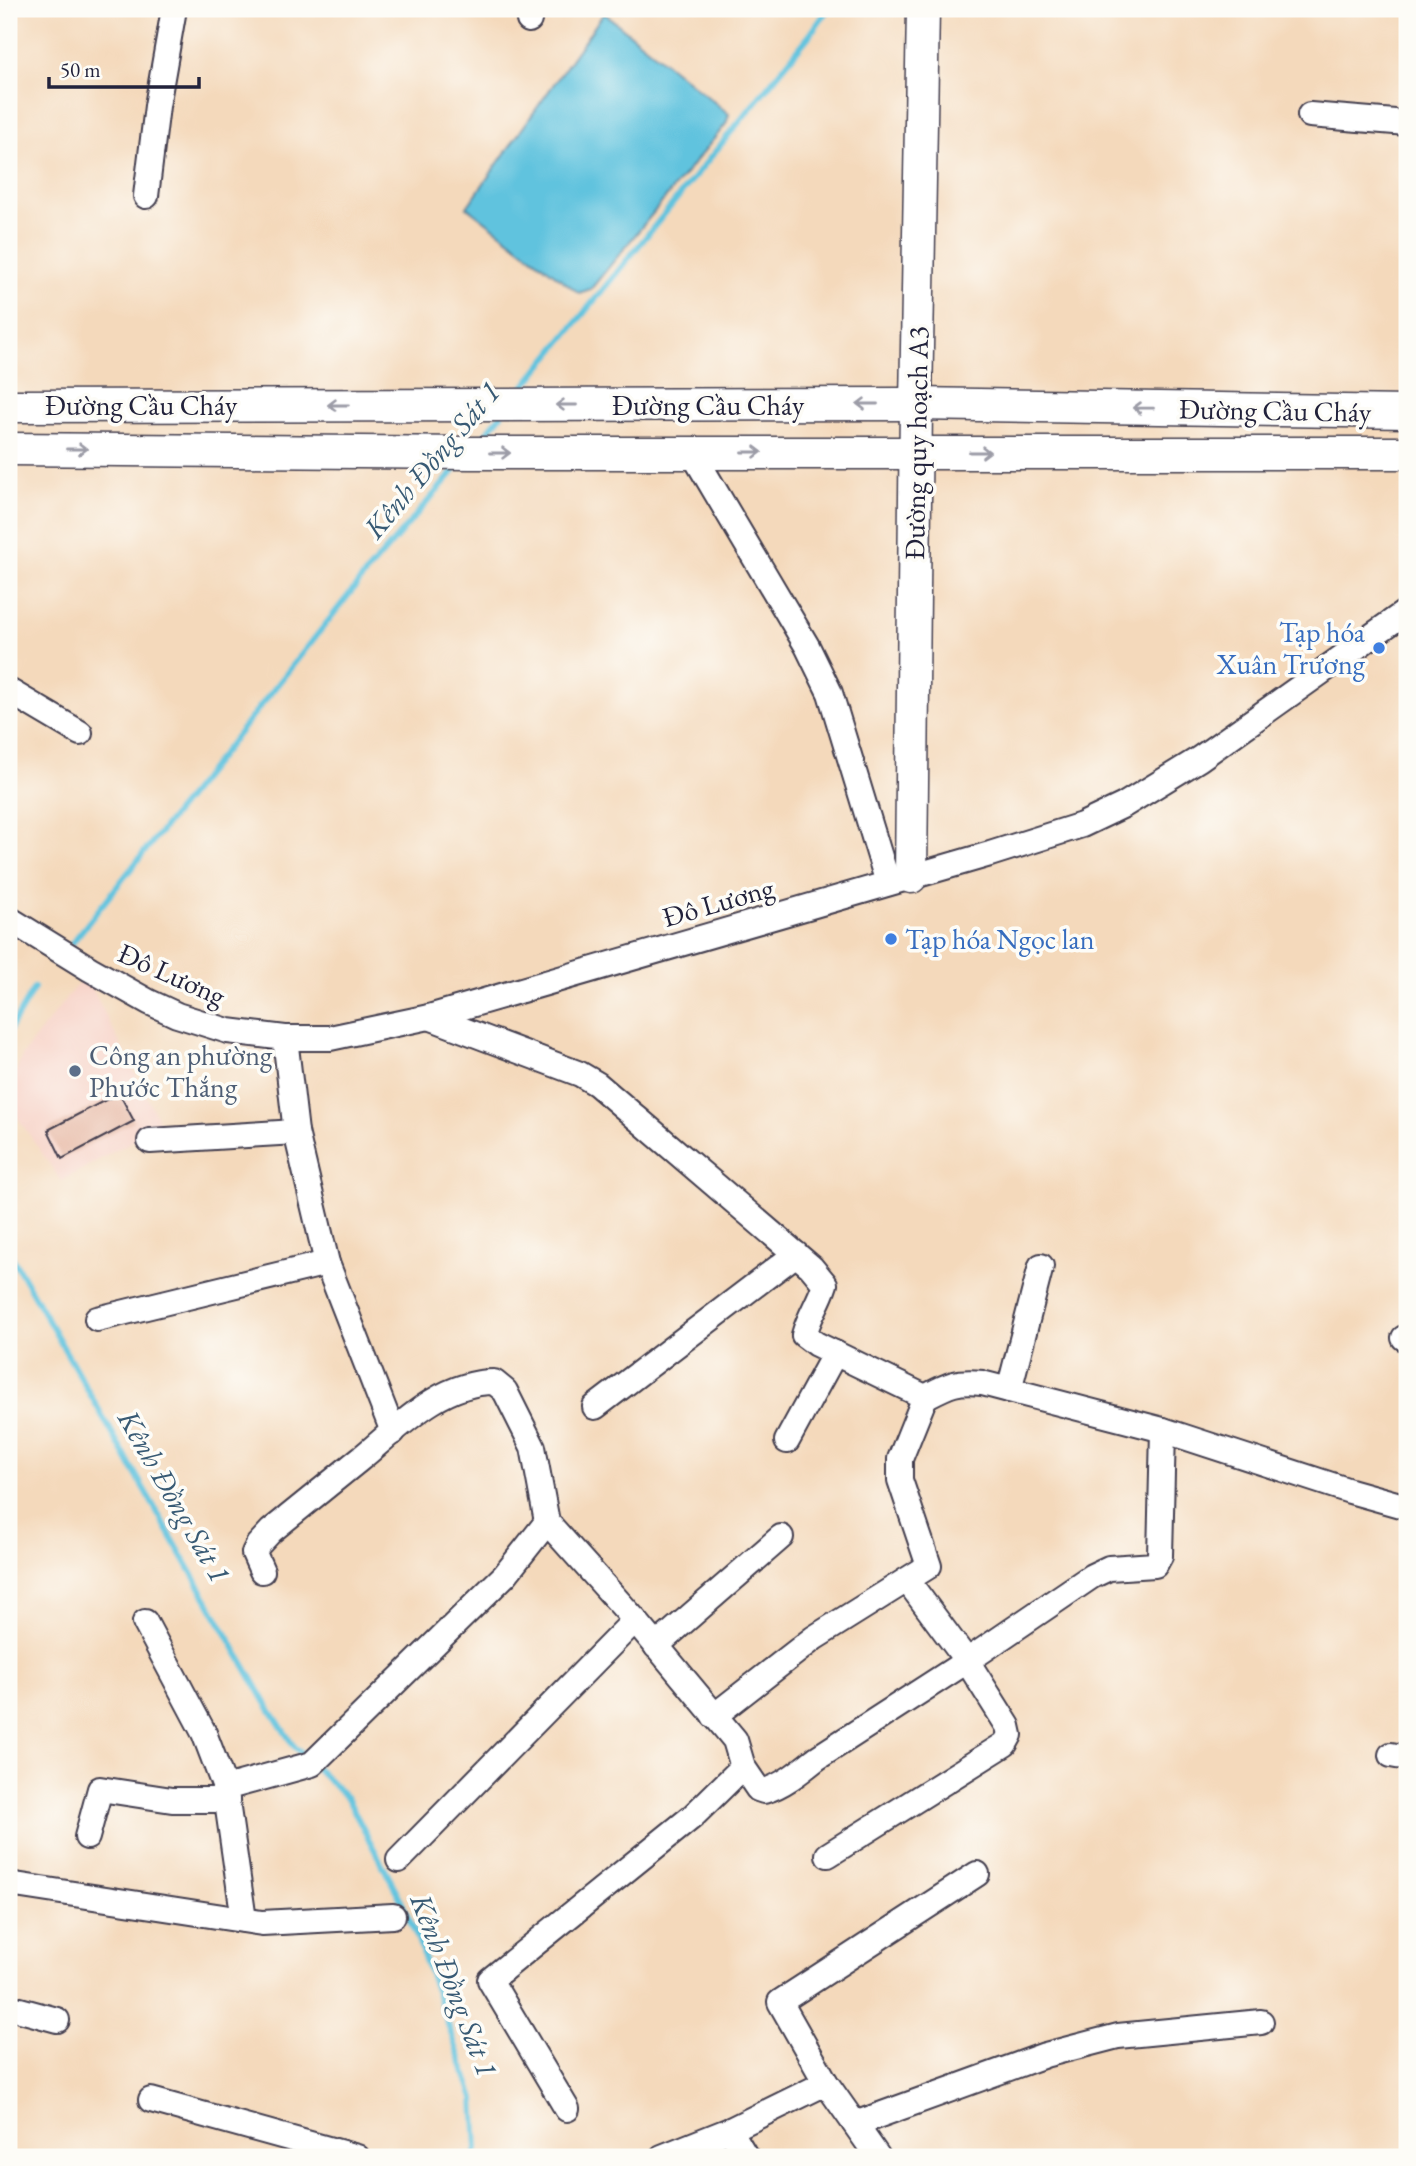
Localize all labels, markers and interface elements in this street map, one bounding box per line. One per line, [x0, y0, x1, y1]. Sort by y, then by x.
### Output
scale bar [49, 46, 200, 90]
text: 50 m [60, 56, 101, 83]
street label: Đường quy hoạch A3 [896, 326, 936, 560]
water label: Kênh Đồng Sát 1 [354, 373, 509, 547]
street label: Đường Cầu Cháy [45, 387, 238, 423]
street label: Đường Cầu Cháy [612, 387, 805, 423]
street label: Đường Cầu Cháy [1178, 390, 1372, 430]
one-way arrow [855, 397, 878, 411]
one-way arrow [327, 398, 350, 412]
one-way arrow [554, 398, 577, 412]
one-way arrow [1132, 401, 1155, 415]
one-way arrow [65, 442, 88, 456]
one-way arrow [741, 445, 764, 459]
one-way arrow [968, 445, 991, 459]
one-way arrow [489, 446, 512, 460]
place label: Tạp hóa Xuân Trương [1216, 614, 1366, 682]
marker: Tạp hóa Xuân Trương [1371, 640, 1387, 656]
street label: Đô Lương [658, 869, 778, 935]
place label: Tạp hóa Ngọc lan [905, 921, 1095, 957]
marker: Tạp hóa Ngọc lan [883, 931, 899, 947]
street label: Đô Lương [113, 934, 232, 1014]
place label: Công an phường Phước Thắng [89, 1037, 273, 1105]
marker: Công an phường Phước Thắng [67, 1063, 83, 1079]
water label: Kênh Đồng Sát 1 [109, 1401, 240, 1589]
water label: Kênh Đồng Sát 1 [401, 1887, 507, 2082]

